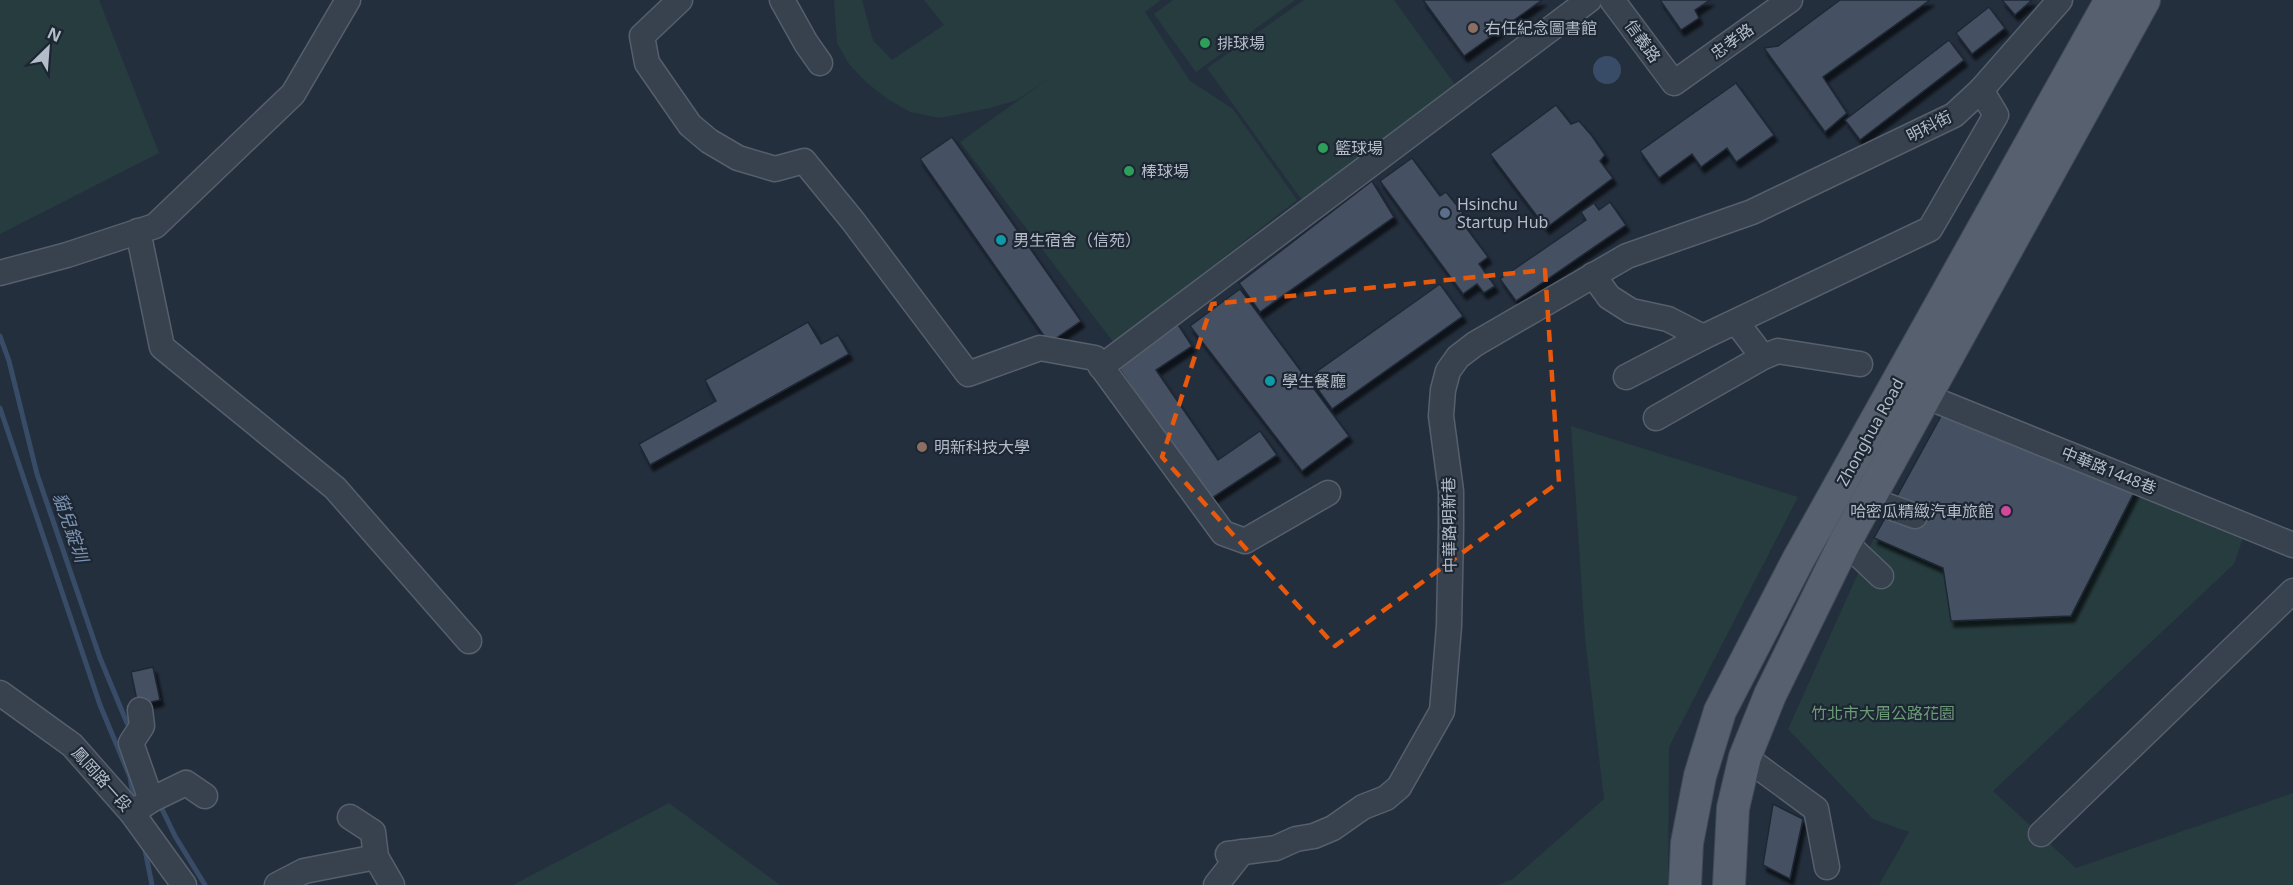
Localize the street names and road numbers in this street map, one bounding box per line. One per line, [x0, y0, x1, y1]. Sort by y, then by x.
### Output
street label: 信義路 [1620, 15, 1666, 67]
street label: 忠孝路 [1706, 18, 1758, 64]
street label: 明科街 [1903, 105, 1955, 147]
street label: Zhonghua Road [1831, 374, 1909, 490]
street label: 中華路1448巷 [2058, 441, 2160, 499]
street label: 中華路明新巷 [1437, 477, 1461, 573]
street label: 鳳岡路一段 [67, 742, 137, 816]

